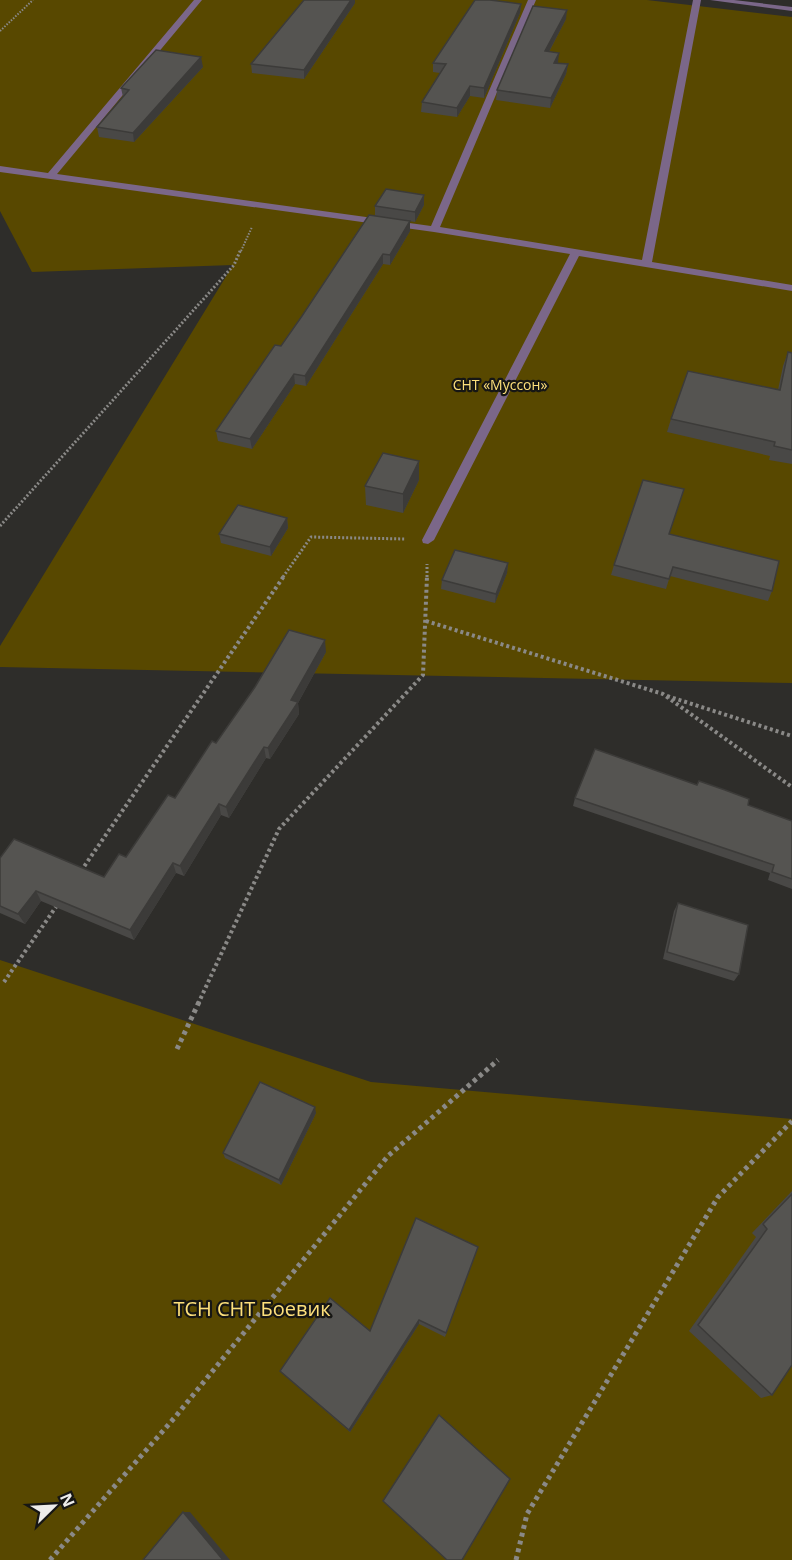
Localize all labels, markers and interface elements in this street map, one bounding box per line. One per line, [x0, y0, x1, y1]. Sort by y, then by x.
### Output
park label: СНТ «Муссон» [453, 375, 547, 394]
park label: ТСН СНТ Боевик [173, 1295, 331, 1322]
north arrow [24, 1476, 84, 1536]
text: N [55, 1489, 80, 1510]

